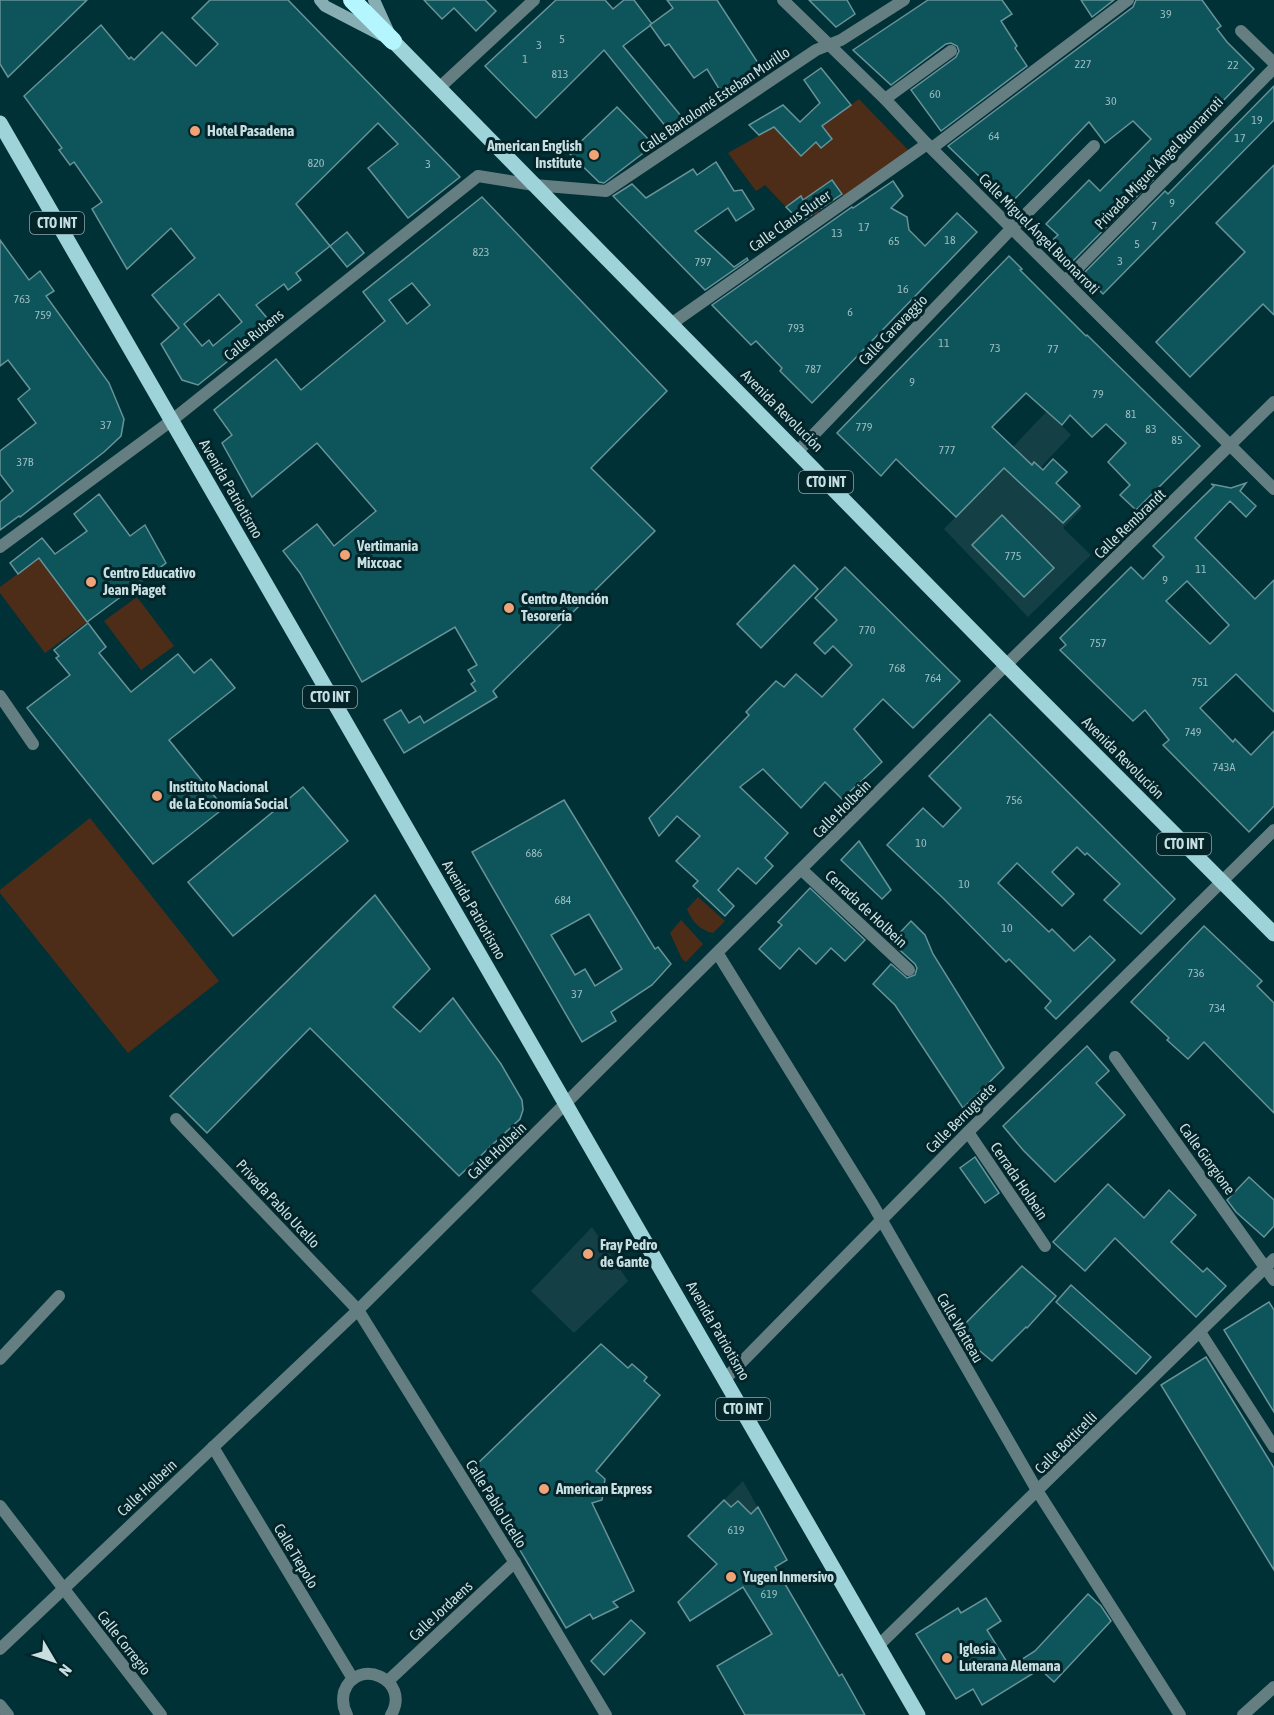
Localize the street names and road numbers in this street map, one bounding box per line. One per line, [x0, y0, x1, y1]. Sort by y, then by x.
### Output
street label: Calle Bartolomé Esteban Murillo [637, 43, 793, 156]
street label: Privada Miguel Ángel Buonarroti [1091, 93, 1226, 232]
street label: Calle Miguel Ángel Buonarroti [976, 170, 1103, 297]
street label: Calle Claus Sluter [746, 186, 834, 255]
road number: CTO INT [30, 212, 84, 234]
street label: Calle Caravaggio [855, 291, 930, 368]
street label: Calle Rubens [220, 305, 287, 364]
street label: Avenida Revolución [738, 366, 827, 455]
street label: Avenida Patriotismo [196, 436, 267, 541]
road number: CTO INT [799, 471, 853, 493]
street label: Calle Rembrandt [1091, 485, 1169, 562]
road number: CTO INT [303, 686, 357, 708]
street label: Avenida Revolución [1079, 713, 1168, 802]
street label: Calle Holbein [809, 776, 874, 841]
road number: CTO INT [1157, 833, 1211, 855]
street label: Avenida Patriotismo [439, 857, 510, 962]
street label: Cerrada de Holbein [822, 866, 911, 951]
street label: Calle Berruguete [922, 1079, 999, 1156]
street label: Calle Holbein [464, 1119, 529, 1183]
street label: Calle Giorgione [1176, 1120, 1239, 1198]
street label: Cerrada Holbein [987, 1139, 1052, 1223]
street label: Privada Pablo Ucello [233, 1156, 324, 1251]
street label: Avenida Patriotismo [683, 1278, 754, 1383]
street label: Calle Watteau [934, 1290, 987, 1365]
road number: CTO INT [716, 1398, 770, 1420]
street label: Calle Botticelli [1031, 1408, 1100, 1477]
street label: Calle Holbein [114, 1456, 180, 1519]
street label: Calle Pablo Ucello [463, 1457, 530, 1551]
street label: Calle Tiepolo [271, 1521, 322, 1591]
street label: Calle Jordaens [406, 1577, 476, 1644]
street label: Calle Corregio [94, 1607, 155, 1678]

